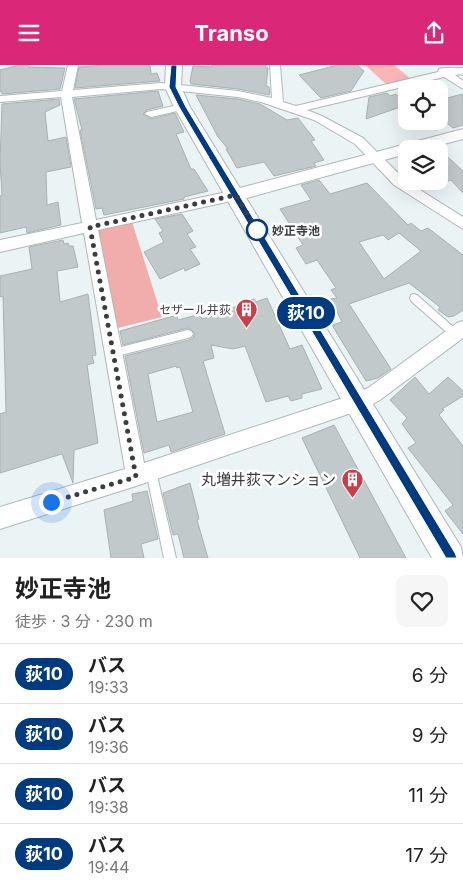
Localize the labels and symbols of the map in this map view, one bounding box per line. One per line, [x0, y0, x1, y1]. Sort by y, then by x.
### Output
marker: 妙正寺池 [246, 219, 268, 241]
place label: 妙正寺池 [272, 223, 320, 238]
building icon: セザール井荻 [235, 297, 259, 328]
line badge: 荻10 [277, 297, 335, 329]
place label: セザール井荻 [159, 302, 231, 317]
building icon: 丸増井荻マンション [340, 467, 364, 498]
place label: 丸増井荻マンション [201, 470, 336, 489]
your location [39, 490, 64, 515]

